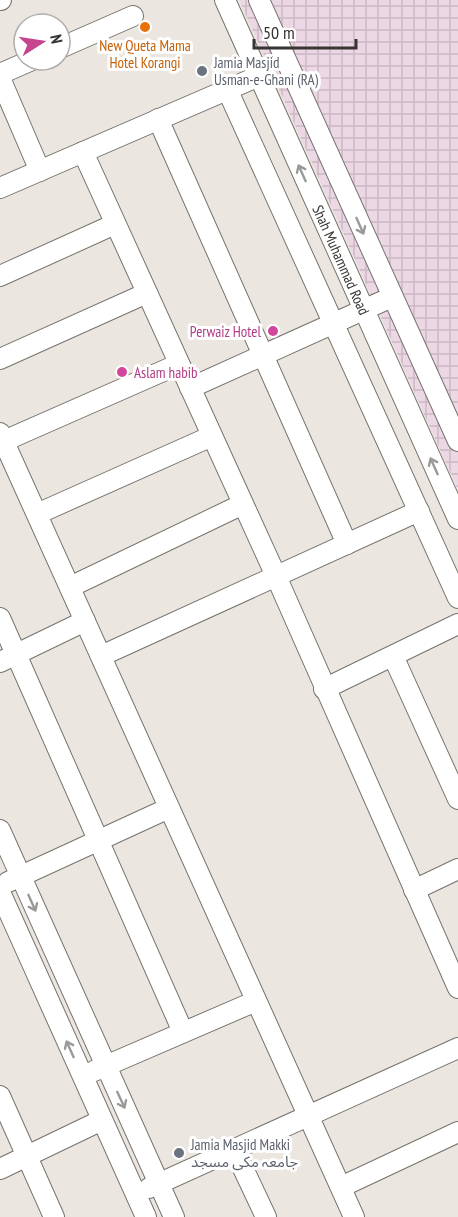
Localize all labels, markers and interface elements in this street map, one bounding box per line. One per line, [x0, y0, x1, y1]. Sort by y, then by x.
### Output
north arrow [12, 12, 72, 72]
scale bar [254, 12, 356, 50]
marker: New Queta Mama Hotel Korangi [138, 20, 152, 34]
text: 50 m [263, 21, 295, 44]
text: N [46, 33, 67, 45]
place label: New Queta Mama Hotel Korangi [99, 36, 191, 72]
place label: Jamia Masjid Usman-e-Ghani (RA) [213, 53, 319, 89]
marker: Jamia Masjid Usman-e-Ghani (RA) [195, 64, 209, 78]
one-way arrow [296, 164, 307, 182]
street label: Shah Muhammad Road [308, 202, 374, 318]
one-way arrow [355, 216, 367, 234]
place label: Perwaiz Hotel [190, 322, 261, 341]
marker: Perwaiz Hotel [266, 324, 280, 338]
place label: Aslam habib [134, 363, 197, 382]
marker: Aslam habib [115, 365, 129, 379]
one-way arrow [428, 457, 439, 475]
one-way arrow [27, 893, 39, 911]
one-way arrow [64, 1040, 75, 1058]
one-way arrow [116, 1091, 127, 1109]
place label: Jamia Masjid Makki جامعہ مکی مسجد [190, 1135, 298, 1171]
marker: Jamia Masjid Makki جامعہ مکی مسجد [172, 1146, 186, 1160]

